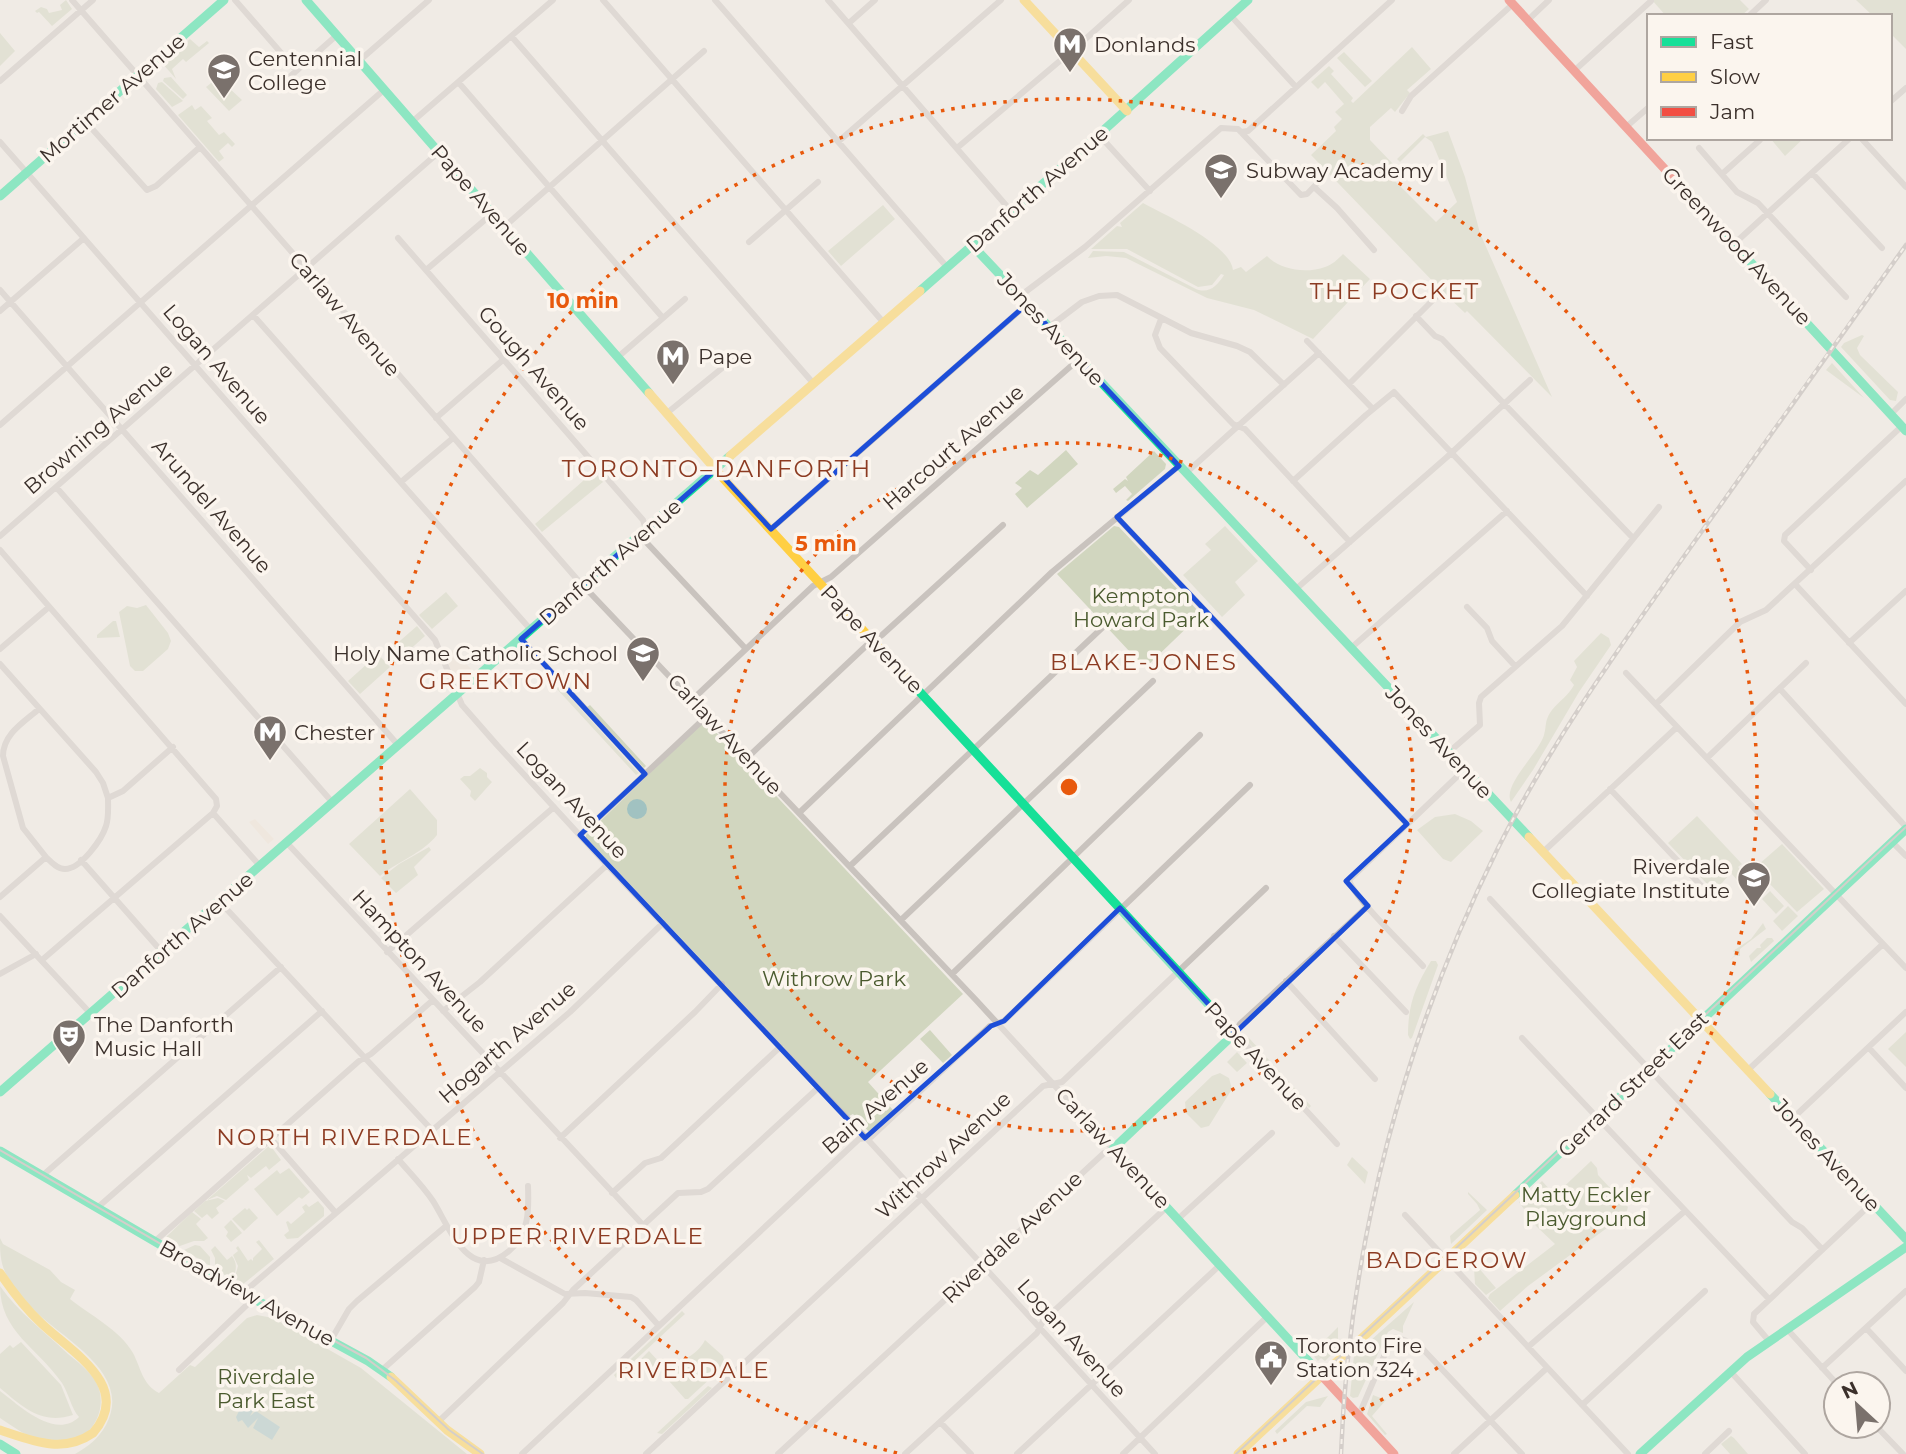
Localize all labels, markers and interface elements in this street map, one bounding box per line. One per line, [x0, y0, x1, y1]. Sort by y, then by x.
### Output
legend [1647, 14, 1892, 140]
metro station icon: Donlands [1051, 25, 1089, 74]
street label: Mortimer Avenue [34, 28, 190, 168]
text: Fast [1710, 29, 1754, 54]
place label: Donlands [1094, 32, 1195, 57]
place label: Centennial College [248, 46, 362, 95]
school or university icon: Centennial College [205, 51, 243, 100]
text: Slow [1710, 64, 1760, 89]
text: Jam [1709, 99, 1755, 124]
street label: Danforth Avenue [961, 120, 1113, 258]
street label: Pape Avenue [426, 139, 536, 261]
school or university icon: Subway Academy I [1202, 151, 1240, 200]
place label: Subway Academy I [1246, 158, 1445, 183]
street label: Greenwood Avenue [1657, 162, 1817, 330]
street label: Carlaw Avenue [284, 247, 406, 381]
street label: Jones Avenue [992, 267, 1110, 391]
district label: THE POCKET [1310, 277, 1480, 305]
text: 10 min [547, 288, 619, 313]
street label: Logan Avenue [158, 299, 276, 429]
street label: Gough Avenue [473, 301, 595, 435]
metro station icon: Pape [654, 337, 692, 386]
place label: Pape [698, 344, 752, 369]
street label: Browning Avenue [19, 357, 177, 499]
street label: Harcourt Avenue [877, 379, 1029, 515]
street label: Arundel Avenue [147, 434, 277, 578]
district label: TORONTO–DANFORTH [562, 454, 872, 483]
street label: Danforth Avenue [534, 493, 686, 631]
text: 5 min [795, 531, 857, 556]
street label: Pape Avenue [816, 580, 928, 698]
park label: Kempton Howard Park [1073, 583, 1210, 632]
school or university icon: Holy Name Catholic School [624, 634, 662, 683]
place label: Holy Name Catholic School [333, 641, 618, 666]
district label: BLAKE-JONES [1050, 648, 1238, 676]
district label: GREEKTOWN [419, 667, 593, 695]
street label: Carlaw Avenue [663, 668, 787, 800]
street label: Jones Avenue [1380, 680, 1498, 804]
metro station icon: Chester [251, 713, 289, 762]
place label: Chester [294, 720, 375, 745]
street label: Logan Avenue [511, 736, 633, 864]
centre of rings [1057, 775, 1081, 799]
place label: Riverdale Collegiate Institute [1531, 854, 1730, 903]
school or university icon: Riverdale Collegiate Institute [1735, 859, 1773, 908]
street label: Danforth Avenue [106, 866, 258, 1004]
street label: Hampton Avenue [347, 884, 493, 1038]
park label: Withrow Park [762, 966, 906, 991]
street label: Hogarth Avenue [433, 976, 581, 1108]
street label: Pape Avenue [1200, 997, 1312, 1115]
street label: Gerrard Street East [1553, 1006, 1713, 1162]
place label: The Danforth Music Hall [94, 1012, 234, 1061]
theatre icon: The Danforth Music Hall [50, 1017, 88, 1066]
street label: Bain Avenue [817, 1053, 933, 1159]
street label: Carlaw Avenue [1051, 1082, 1175, 1214]
street label: Withrow Avenue [870, 1086, 1016, 1224]
street label: Jones Avenue [1768, 1093, 1886, 1217]
district label: NORTH RIVERDALE [216, 1123, 474, 1151]
street label: Riverdale Avenue [937, 1166, 1087, 1308]
park label: Matty Eckler Playground [1521, 1182, 1651, 1231]
district label: UPPER RIVERDALE [451, 1222, 705, 1250]
street label: Broadview Avenue [155, 1234, 339, 1352]
district label: BADGEROW [1366, 1246, 1528, 1274]
street label: Logan Avenue [1012, 1273, 1132, 1403]
place label: Toronto Fire Station 324 [1296, 1333, 1422, 1382]
public building icon: Toronto Fire Station 324 [1252, 1338, 1290, 1387]
district label: RIVERDALE [617, 1356, 771, 1384]
park label: Riverdale Park East [217, 1364, 315, 1413]
north arrow [1822, 1370, 1892, 1440]
text: N [1838, 1376, 1862, 1404]

